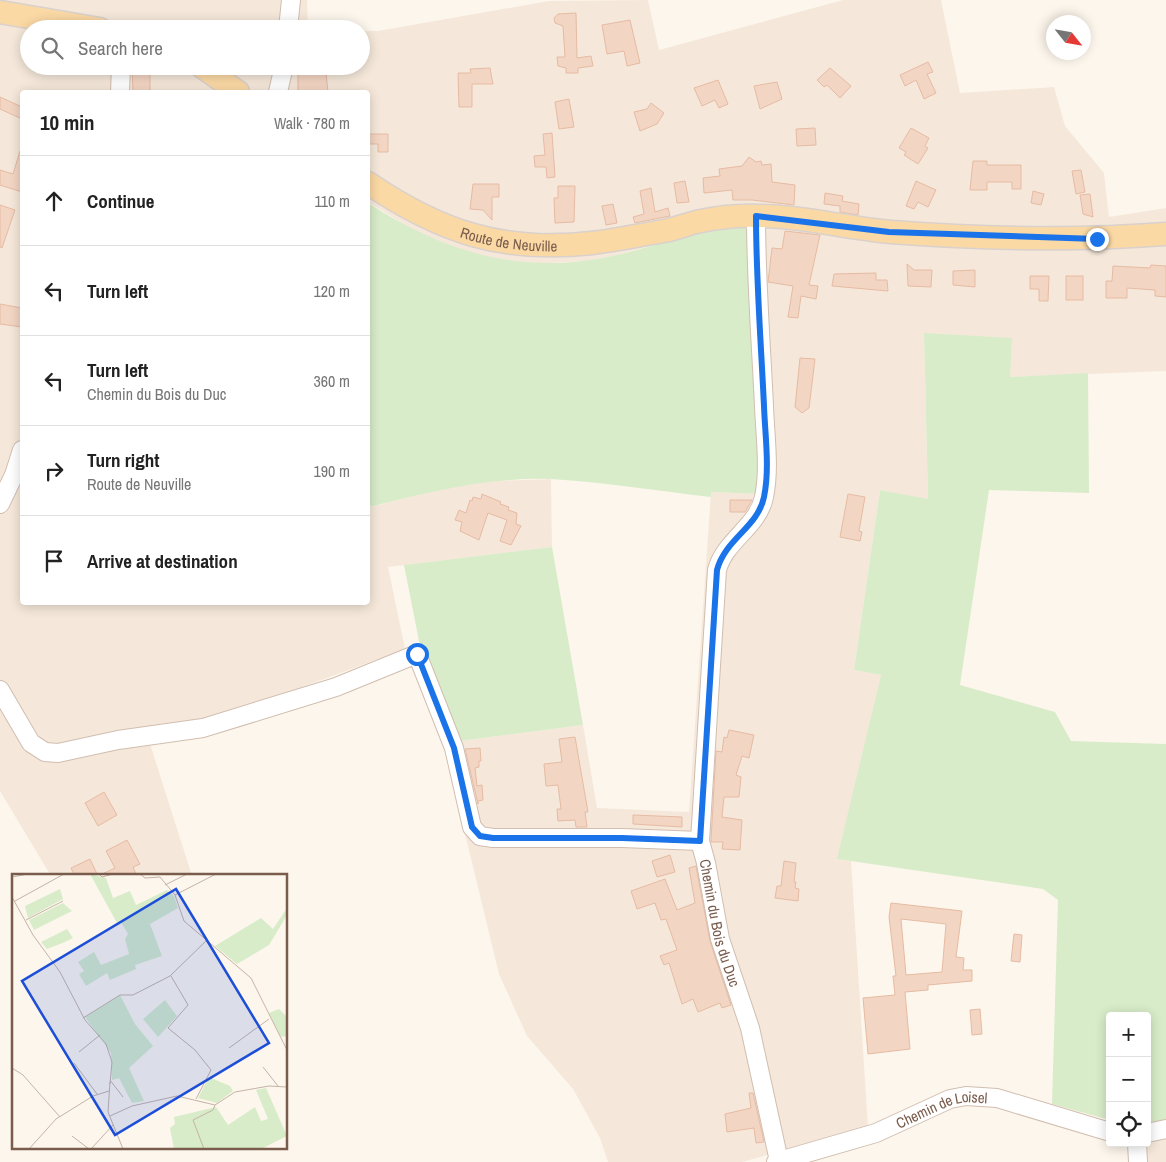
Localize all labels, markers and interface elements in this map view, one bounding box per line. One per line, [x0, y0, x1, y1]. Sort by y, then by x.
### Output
north arrow [1046, 15, 1091, 60]
search box [20, 20, 370, 75]
icon: search [38, 34, 66, 62]
text: Search here [78, 35, 163, 61]
text: 10 min [40, 108, 95, 137]
text: Walk · 780 m [274, 112, 350, 134]
icon: ahead [40, 187, 68, 215]
text: Continue [87, 188, 155, 214]
text: 110 m [314, 190, 350, 212]
street label: Route de Neuville [458, 221, 557, 256]
route end [1086, 228, 1109, 251]
icon: left [40, 277, 68, 305]
text: Turn left [87, 278, 148, 304]
text: 120 m [314, 280, 350, 302]
text: Turn left [87, 357, 148, 383]
icon: left [40, 367, 68, 395]
text: 360 m [314, 370, 350, 392]
text: Chemin du Bois du Duc [87, 383, 226, 405]
text: Turn right [87, 447, 159, 473]
icon: right [40, 457, 68, 485]
text: 190 m [314, 460, 350, 482]
text: Route de Neuville [87, 473, 191, 495]
icon: arrive [40, 547, 68, 575]
text: Arrive at destination [87, 548, 238, 574]
route start [406, 643, 429, 666]
street label: Chemin du Bois du Duc [695, 857, 746, 989]
inset map [12, 874, 288, 1150]
map controls [1106, 1012, 1151, 1147]
button: + [1106, 1012, 1151, 1057]
button: − [1106, 1057, 1151, 1102]
street label: Chemin de Loisel [892, 1085, 988, 1133]
button: locate [1106, 1102, 1151, 1147]

